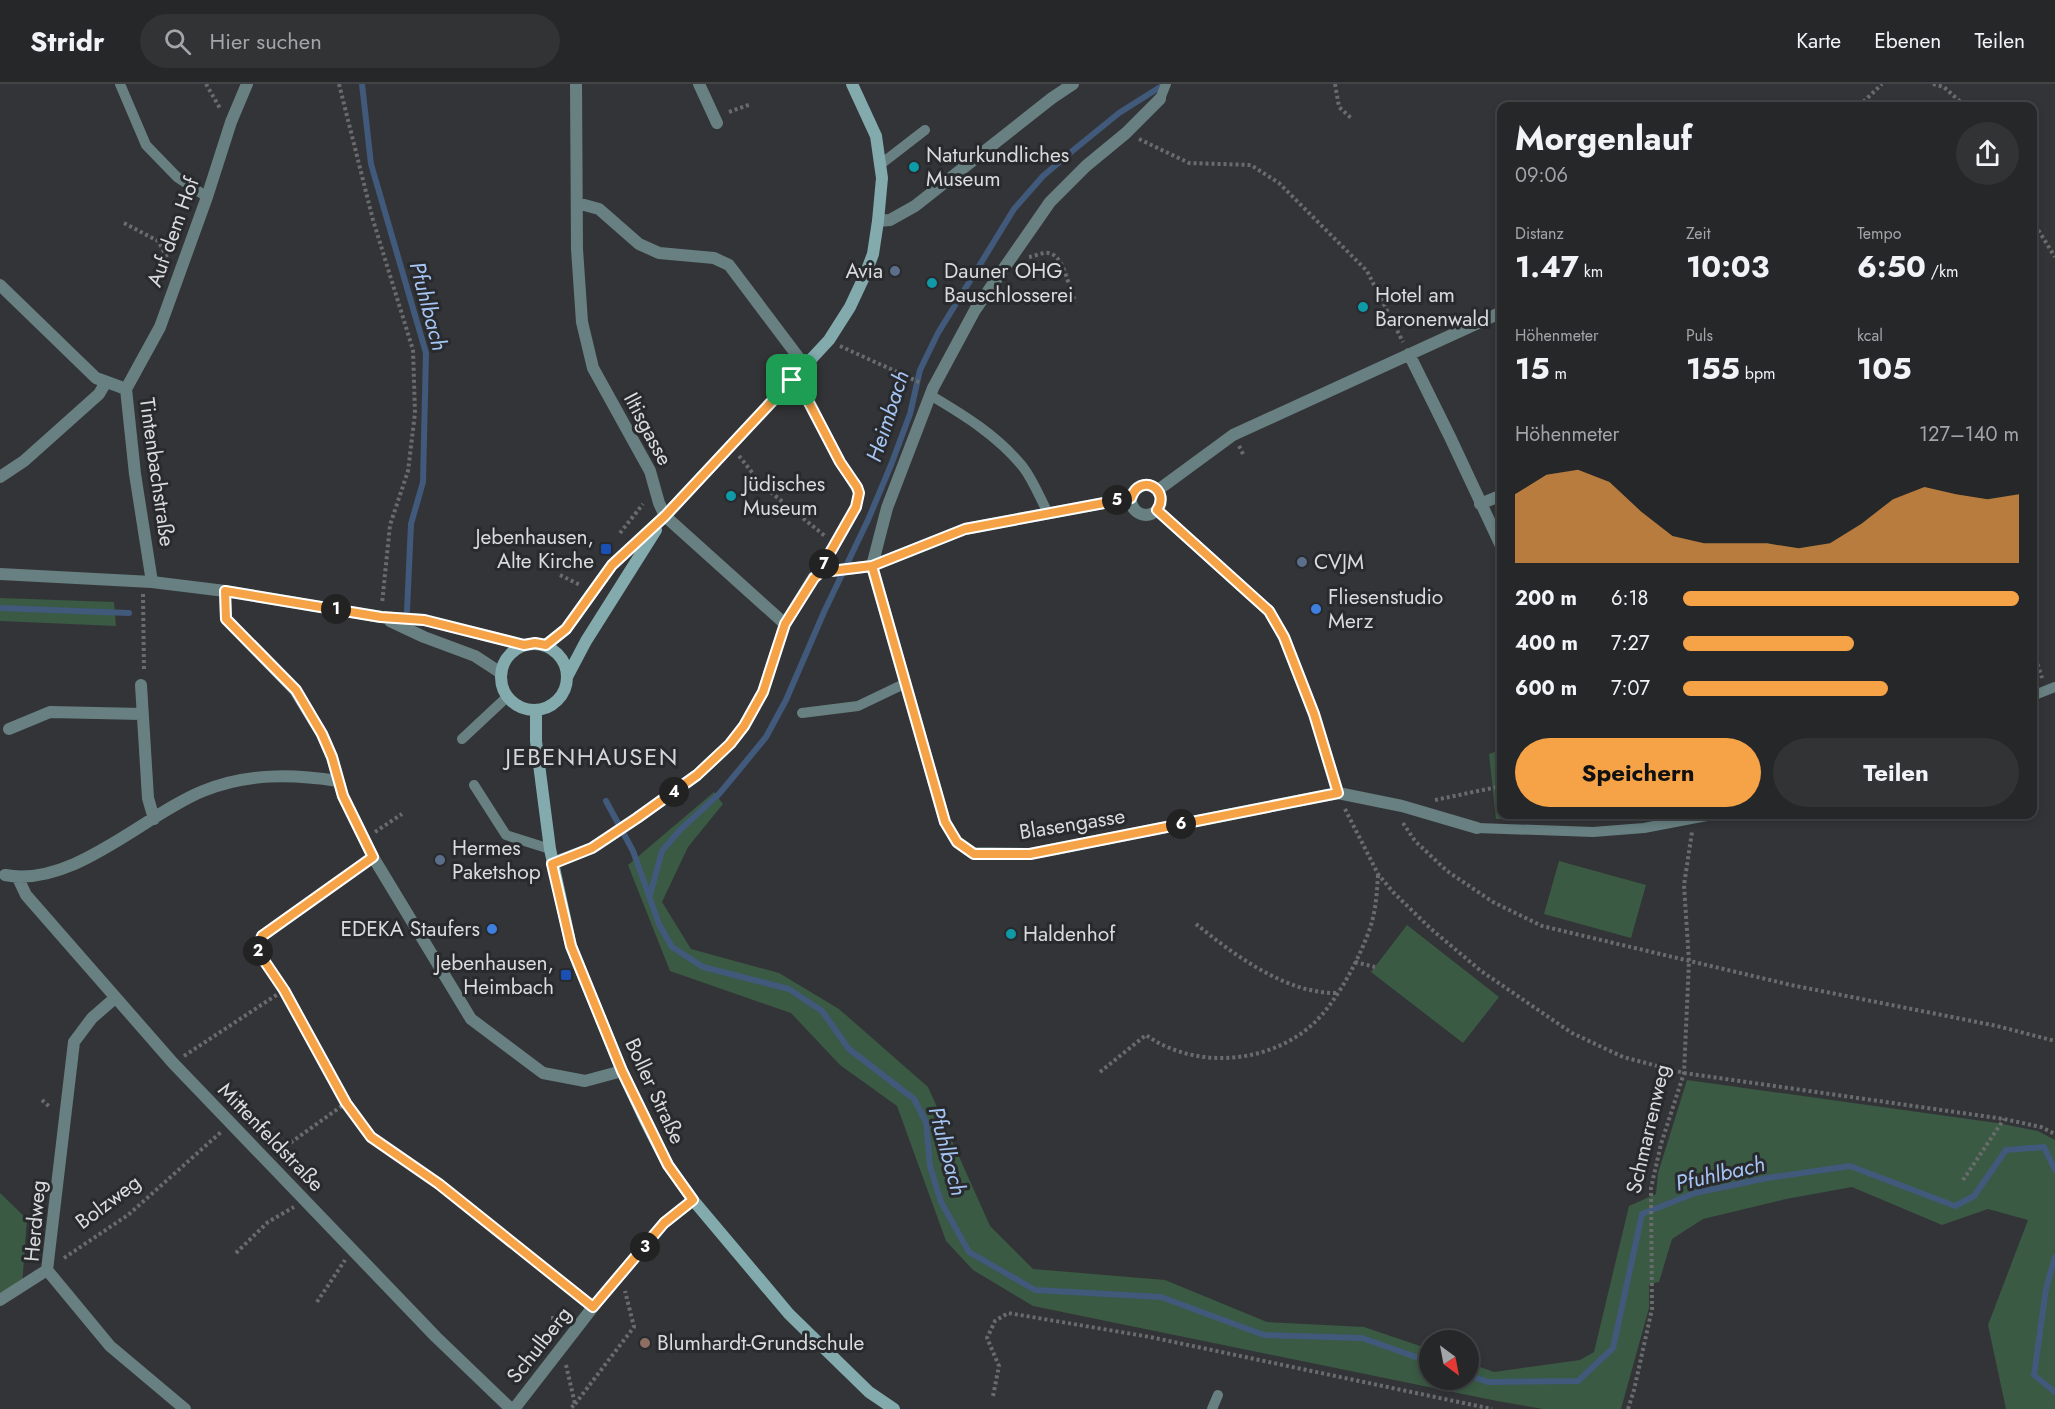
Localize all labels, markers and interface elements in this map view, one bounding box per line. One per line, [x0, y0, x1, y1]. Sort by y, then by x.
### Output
search box [140, 14, 560, 68]
text: Stridr [30, 21, 104, 62]
icon: search [161, 25, 194, 58]
text: Hier suchen [209, 25, 322, 57]
text: Karte [1796, 26, 1841, 56]
text: Ebenen [1874, 26, 1941, 56]
text: Teilen [1974, 26, 2025, 56]
text: Morgenlauf [1515, 115, 1692, 162]
button: share [1956, 122, 2019, 185]
place label: Naturkundliches Museum [926, 140, 1069, 194]
marker: Naturkundliches Museum [907, 160, 921, 174]
text: 09:06 [1515, 161, 1568, 190]
street label: Auf dem Hof [139, 172, 207, 291]
text: Distanz [1515, 222, 1564, 245]
text: Zeit [1686, 222, 1710, 245]
text: Tempo [1857, 222, 1901, 245]
text: 1.47 [1515, 245, 1579, 288]
text: 10:03 [1686, 245, 1769, 288]
text: 6:50 [1857, 245, 1926, 288]
place label: Avia [845, 256, 883, 286]
place label: Dauner OHG Bauschlosserei [944, 256, 1074, 310]
water label: Pfuhlbach [402, 258, 456, 354]
text: km [1579, 260, 1603, 283]
text: /km [1926, 260, 1959, 283]
marker: Avia [888, 264, 902, 278]
marker: Dauner OHG Bauschlosserei [925, 276, 939, 290]
place label: Hotel am Baronenwald [1375, 280, 1489, 334]
marker: Hotel am Baronenwald [1356, 300, 1370, 314]
text: Höhenmeter [1515, 324, 1599, 347]
text: Puls [1686, 324, 1713, 347]
text: kcal [1857, 324, 1883, 347]
text: 15 [1515, 347, 1550, 390]
text: 155 [1686, 347, 1740, 390]
text: 105 [1857, 347, 1911, 390]
pin [766, 354, 817, 405]
text: m [1550, 362, 1567, 385]
text: bpm [1740, 362, 1776, 385]
icon: arrive [775, 363, 808, 396]
water label: Heimbach [857, 366, 917, 466]
street label: Iltisgasse [616, 387, 680, 471]
street label: Tintenbachstraße [132, 396, 182, 548]
text: Höhenmeter [1515, 420, 1619, 449]
text: 127–140 m [1919, 420, 2019, 449]
place label: Jüdisches Museum [740, 469, 825, 523]
pin: 5 [1102, 485, 1132, 515]
text: 5 [1112, 488, 1122, 511]
marker: Jüdisches Museum [724, 489, 738, 503]
place label: Jebenhausen, Alte Kirche [472, 522, 594, 576]
marker: Jebenhausen, Alte Kirche [599, 542, 613, 556]
place label: CVJM [1314, 547, 1364, 577]
pin: 7 [809, 549, 839, 579]
text: 7 [819, 552, 829, 575]
marker: CVJM [1295, 555, 1309, 569]
place label: Fliesenstudio Merz [1328, 582, 1443, 636]
text: 200 m [1515, 584, 1577, 613]
text: 6:18 [1611, 584, 1648, 613]
pin: 1 [321, 594, 351, 624]
text: 1 [332, 597, 340, 620]
marker: Fliesenstudio Merz [1309, 602, 1323, 616]
text: 400 m [1515, 629, 1578, 658]
text: 7:27 [1611, 629, 1649, 658]
text: 600 m [1515, 674, 1577, 703]
text: 7:07 [1611, 674, 1650, 703]
button: Speichern [1515, 738, 1761, 807]
button: Teilen [1773, 738, 2019, 807]
district label: JEBENHAUSEN [502, 739, 679, 774]
pin: 4 [659, 777, 689, 807]
text: 4 [668, 780, 680, 803]
street label: Blasengasse [1017, 801, 1127, 847]
pin: 6 [1166, 809, 1196, 839]
text: 6 [1176, 812, 1186, 835]
place label: Hermes Paketshop [452, 833, 541, 887]
marker: Hermes Paketshop [433, 853, 447, 867]
place label: EDEKA Staufers [340, 914, 480, 944]
place label: Haldenhof [1023, 919, 1116, 949]
marker: EDEKA Staufers [485, 922, 499, 936]
marker: Haldenhof [1004, 927, 1018, 941]
pin: 2 [243, 936, 273, 966]
text: 2 [253, 939, 263, 962]
place label: Jebenhausen, Heimbach [432, 948, 554, 1002]
marker: Jebenhausen, Heimbach [559, 968, 573, 982]
street label: Boller Straße [617, 1033, 693, 1149]
street label: Schmarrenweg [1619, 1061, 1677, 1197]
street label: Mittenfeldstraße [211, 1076, 331, 1198]
water label: Pfuhlbach [921, 1103, 975, 1199]
water label: Pfuhlbach [1672, 1147, 1768, 1199]
street label: Bolzweg [69, 1168, 147, 1236]
street label: Herdweg [16, 1179, 54, 1263]
pin: 3 [630, 1232, 660, 1262]
text: 3 [640, 1235, 650, 1258]
street label: Schulberg [499, 1300, 579, 1390]
place label: Blumhardt-Grundschule [657, 1328, 865, 1358]
north arrow [1419, 1330, 1479, 1390]
map controls [1419, 1330, 1479, 1390]
marker: Blumhardt-Grundschule [638, 1336, 652, 1350]

